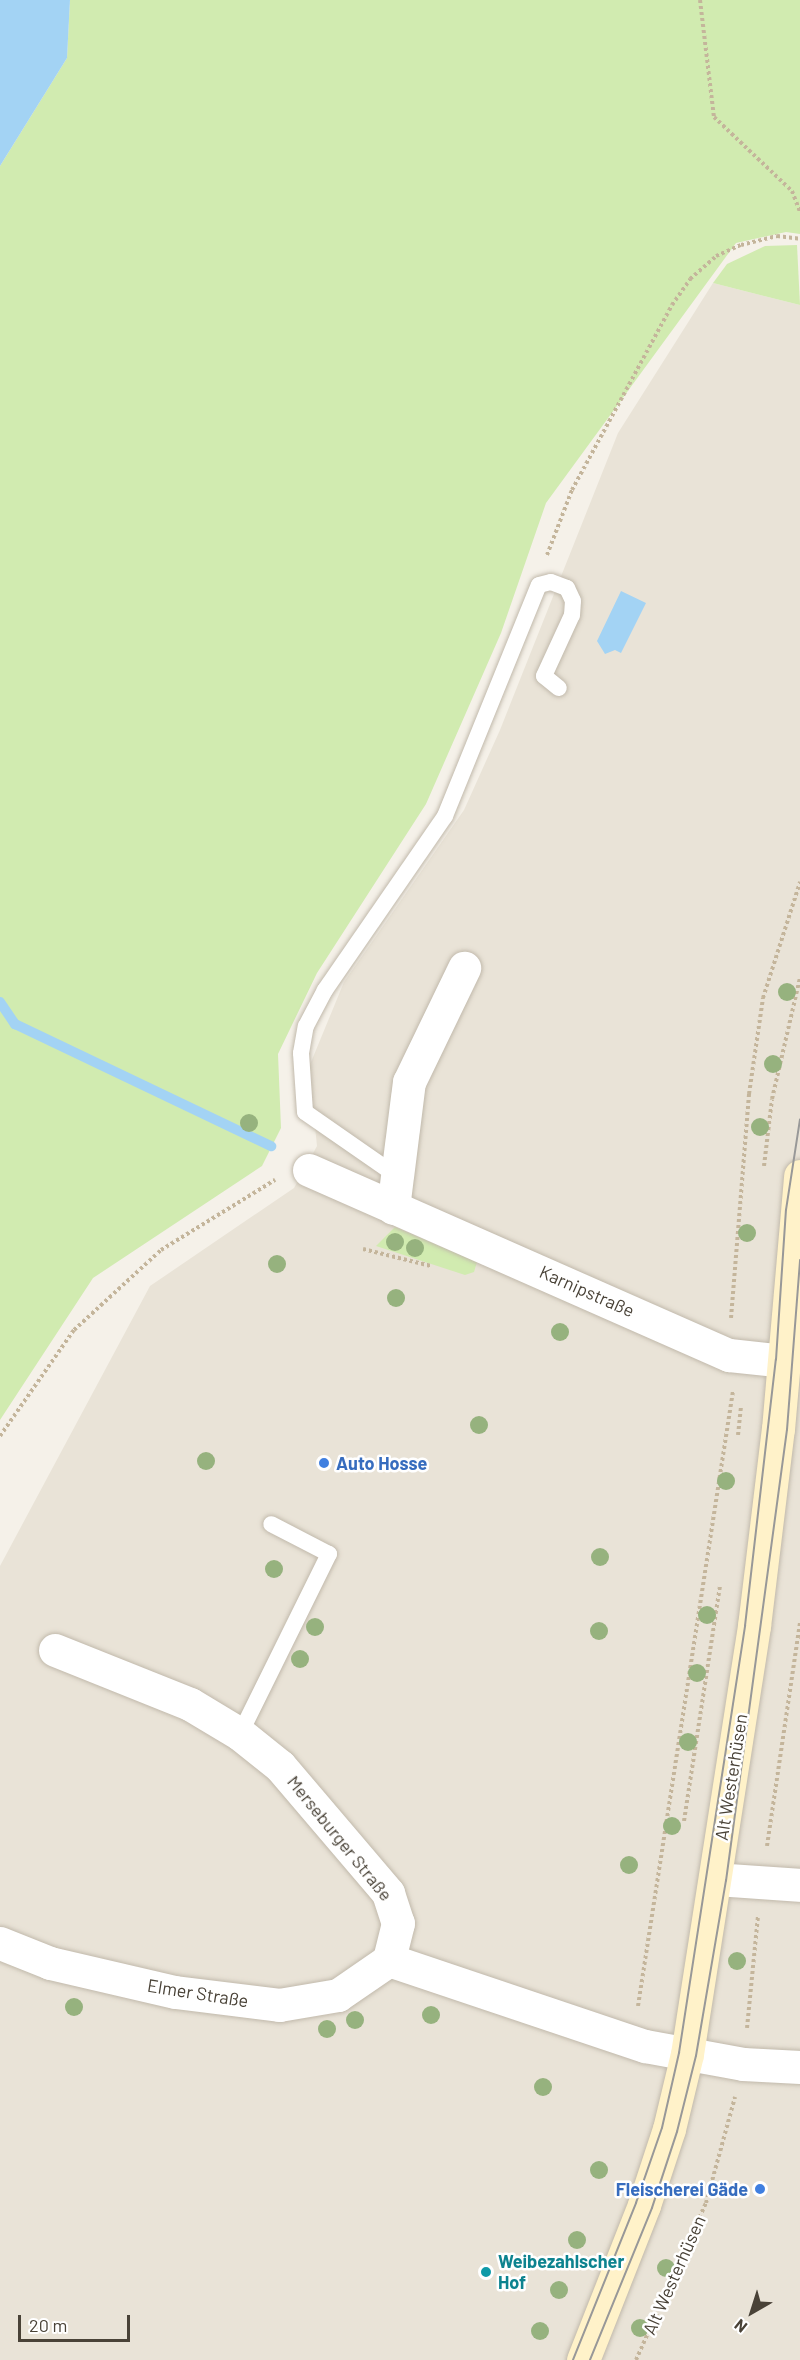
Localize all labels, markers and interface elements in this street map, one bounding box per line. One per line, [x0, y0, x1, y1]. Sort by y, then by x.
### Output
street label: Karnipstraße [536, 1260, 638, 1322]
place label: Auto Hosse [336, 1452, 427, 1474]
marker: Auto Hosse [317, 1456, 331, 1470]
street label: Alt Westerhüsen [710, 1712, 752, 1842]
street label: Merseburger Straße [283, 1771, 397, 1905]
street label: Elmer Straße [146, 1974, 250, 2012]
place label: Fleischerei Gäde [616, 2178, 748, 2200]
marker: Fleischerei Gäde [753, 2182, 767, 2196]
street label: Alt Westerhüsen [638, 2212, 710, 2338]
place label: Weibezahlscher Hof [498, 2251, 624, 2294]
marker: Weibezahlscher Hof [479, 2265, 493, 2279]
north arrow [722, 2282, 782, 2342]
scale bar [21, 2303, 134, 2341]
text: 20 m [29, 2314, 67, 2336]
text: N [730, 2316, 750, 2337]

